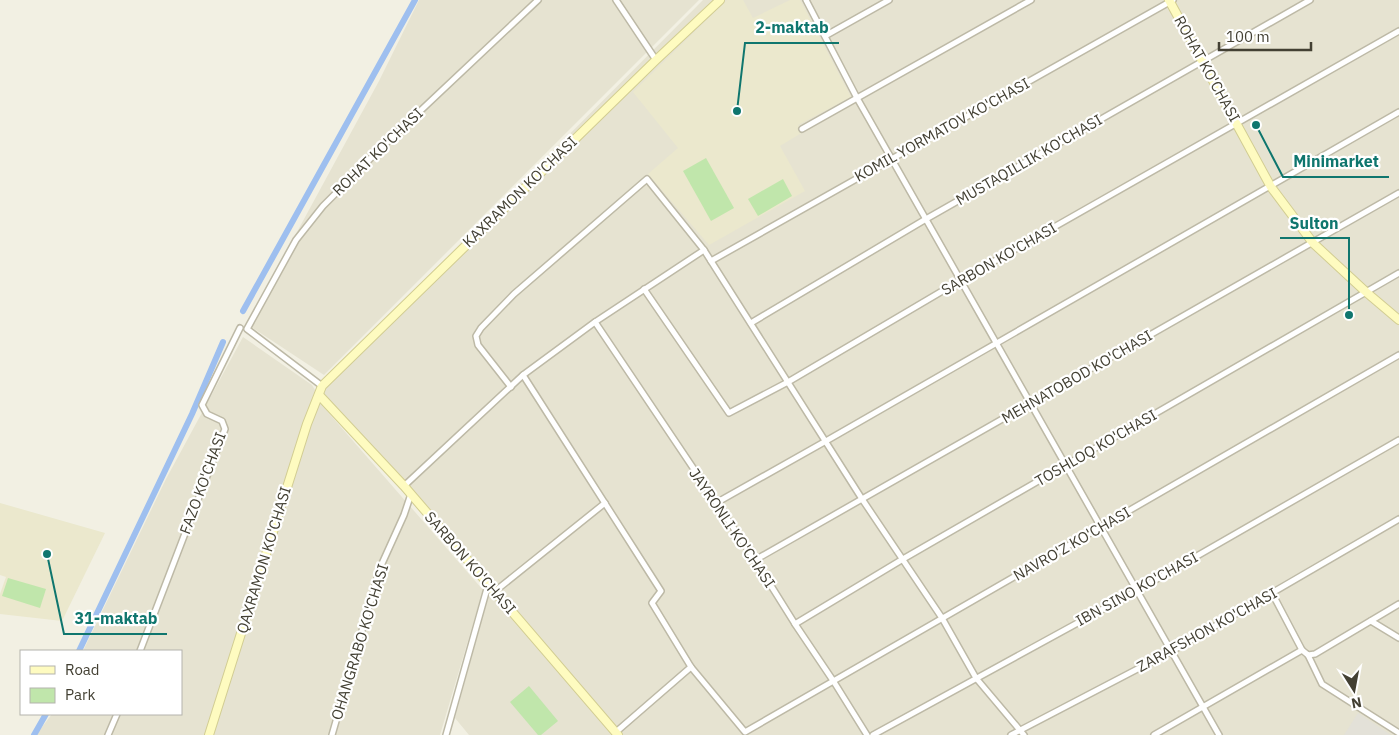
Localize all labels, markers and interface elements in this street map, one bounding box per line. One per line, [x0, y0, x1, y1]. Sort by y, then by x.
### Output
callout: 2-maktab [745, 12, 839, 43]
street label: ROHAT KO'CHASI [1170, 12, 1245, 125]
text: 2-maktab [755, 17, 829, 37]
scale bar [1219, 20, 1312, 52]
text: 100 m [1226, 27, 1270, 46]
street label: KOMIL YORMATOV KO'CHASI [851, 73, 1033, 186]
street label: ROHAT KO'CHASI [328, 104, 427, 200]
street label: MUSTAQILLIK KO'CHASI [952, 110, 1105, 209]
street label: KAXRAMON KO'CHASI [458, 132, 581, 251]
callout: Minimarket [1283, 146, 1389, 177]
text: Minimarket [1293, 151, 1379, 171]
callout: Sulton [1280, 207, 1349, 238]
text: Sulton [1290, 213, 1338, 233]
street label: SARBON KO'CHASI [938, 218, 1060, 299]
street label: MEHNATOBOD KO'CHASI [998, 326, 1156, 428]
street label: TOSHLOQ KO'CHASI [1032, 405, 1160, 490]
street label: FAZO KO'CHASI [175, 429, 230, 536]
street label: JAYRONLI KO'CHASI [685, 464, 780, 591]
street label: QAXRAMON KO'CHASI [232, 484, 295, 636]
street label: NAVRO'Z KO'CHASI [1010, 502, 1134, 585]
street label: SARBON KO'CHASI [421, 507, 520, 618]
street label: IBN SINO KO'CHASI [1072, 547, 1201, 630]
street label: OHANGRABO KO'CHASI [327, 561, 392, 722]
street label: ZARAFSHON KO'CHASI [1133, 583, 1280, 676]
callout: 31-maktab [64, 603, 167, 634]
text: 31-maktab [74, 608, 158, 628]
legend [20, 650, 182, 715]
text: Road [65, 660, 100, 679]
north arrow [1329, 665, 1379, 715]
text: Park [65, 685, 95, 704]
text: N [1350, 693, 1363, 713]

